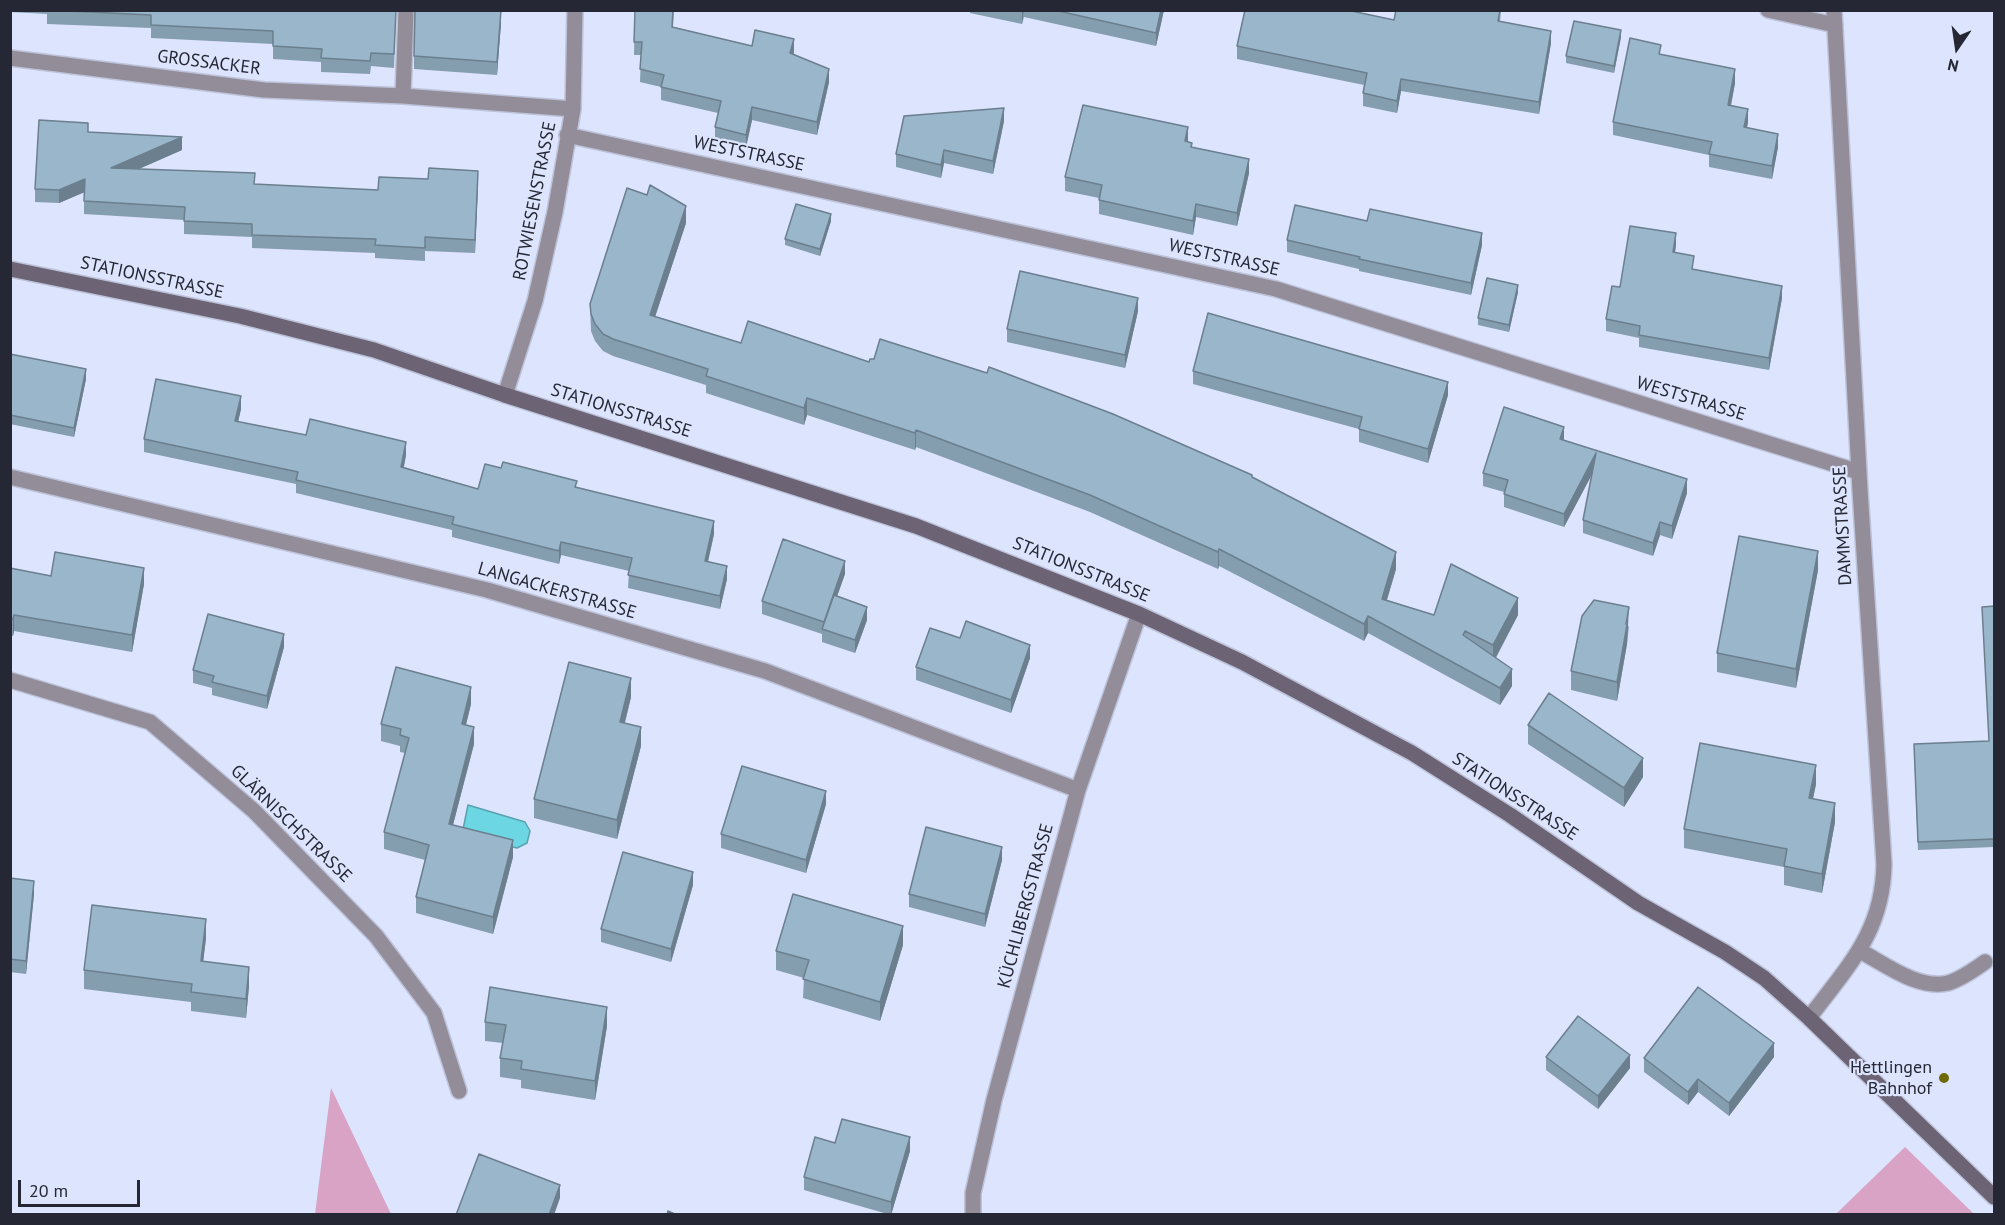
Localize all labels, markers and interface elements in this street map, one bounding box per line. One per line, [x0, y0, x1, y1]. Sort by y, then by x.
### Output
north arrow [1927, 18, 1987, 78]
street label: GROSSACKER [156, 46, 262, 80]
text: N [1946, 55, 1960, 76]
street label: ROTWIESENSTRASSE [509, 120, 561, 282]
street label: WESTSTRASSE [691, 132, 807, 176]
street label: WESTSTRASSE [1166, 235, 1282, 281]
street label: STATIONSSTRASSE [78, 252, 226, 304]
street label: WESTSTRASSE [1634, 372, 1748, 426]
street label: STATIONSSTRASSE [548, 379, 694, 443]
street label: DAMMSTRASSE [1829, 466, 1857, 586]
street label: STATIONSSTRASSE [1009, 533, 1153, 607]
street label: LANGACKERSTRASSE [475, 558, 639, 624]
street label: STATIONSSTRASSE [1448, 748, 1582, 846]
street label: GLÄRNISCHSTRASSE [226, 761, 356, 887]
street label: KÜCHLIBERGSTRASSE [994, 821, 1058, 991]
place label: Hettlingen Bahnhof [1850, 1057, 1932, 1100]
marker: Hettlingen Bahnhof [1937, 1071, 1951, 1085]
scale bar [21, 1168, 142, 1206]
text: 20 m [29, 1179, 68, 1202]

